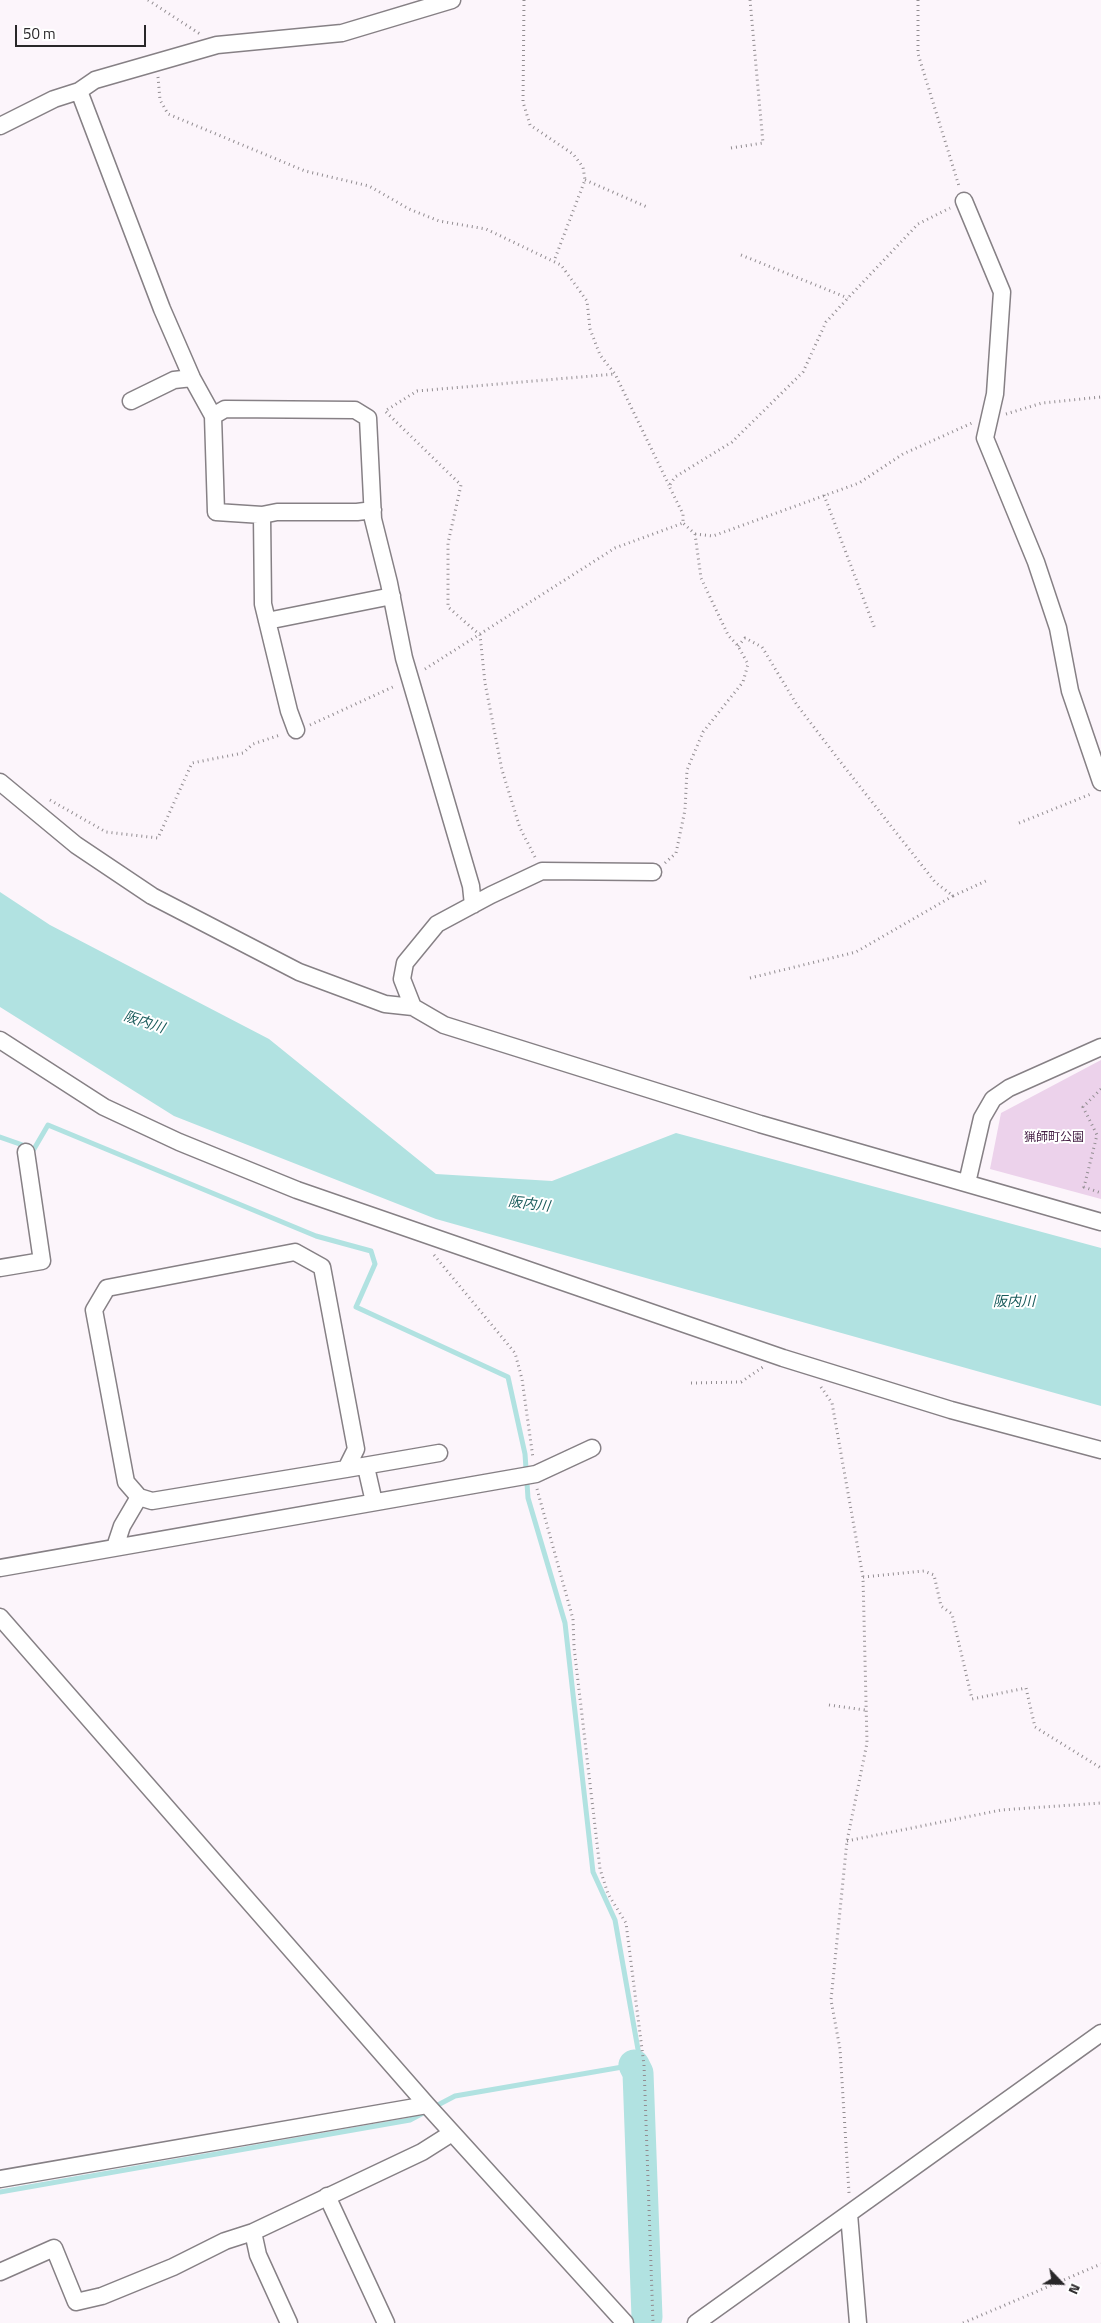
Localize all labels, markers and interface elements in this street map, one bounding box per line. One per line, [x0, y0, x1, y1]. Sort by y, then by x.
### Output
scale bar [18, 15, 149, 47]
text: 50 m [23, 22, 56, 45]
water label: 阪内川 [121, 1009, 167, 1037]
park label: 猟師町公園 [1024, 1131, 1084, 1145]
water label: 阪内川 [507, 1194, 551, 1216]
water label: 阪内川 [993, 1295, 1035, 1311]
north arrow [1036, 2258, 1086, 2308]
text: N [1064, 2281, 1087, 2298]

